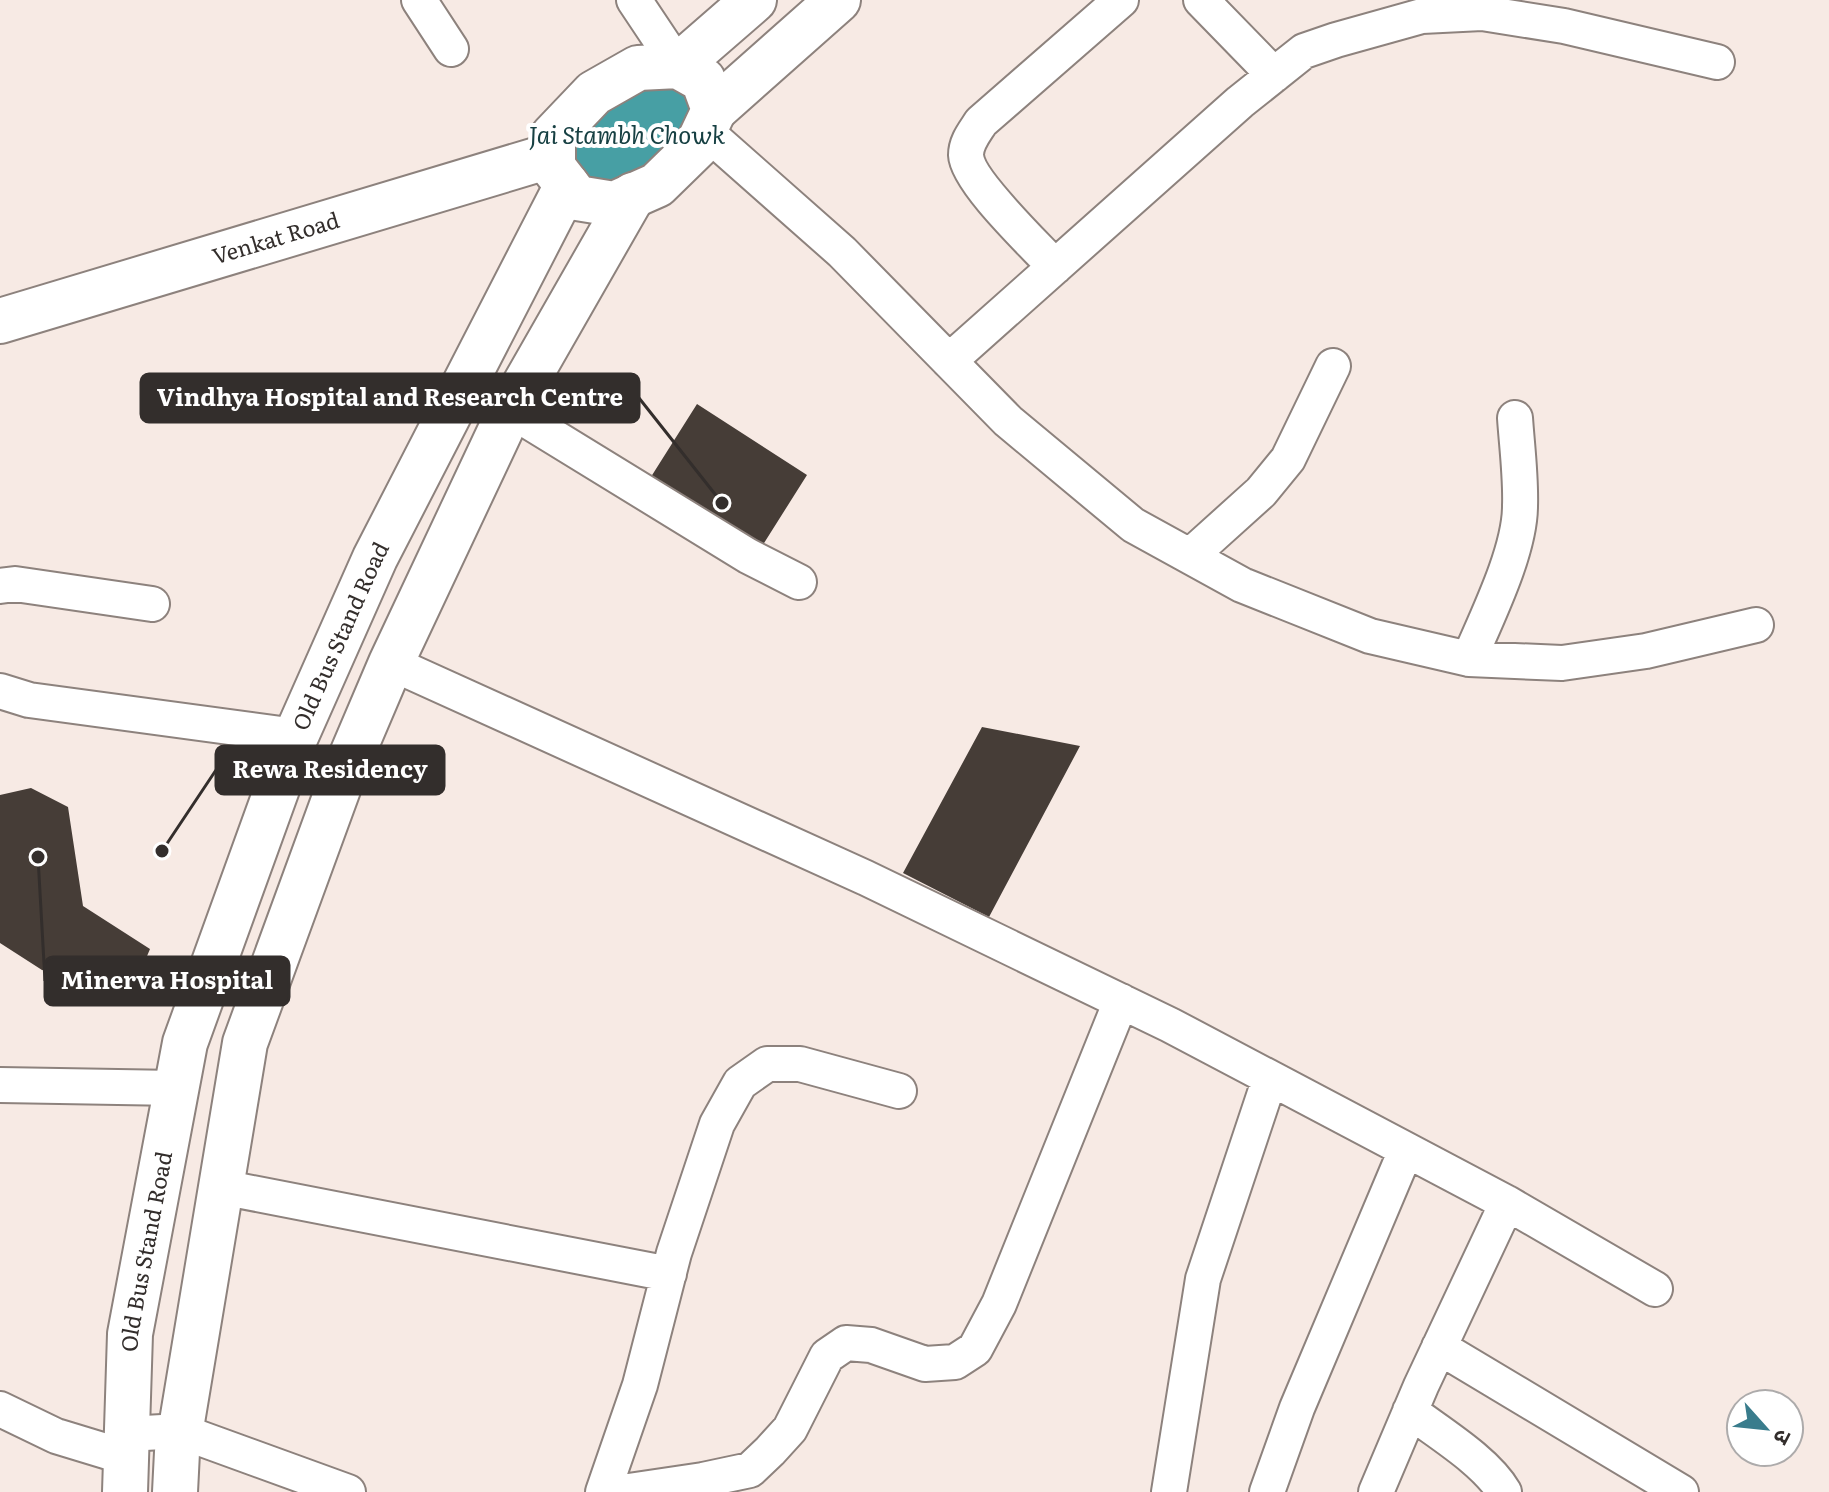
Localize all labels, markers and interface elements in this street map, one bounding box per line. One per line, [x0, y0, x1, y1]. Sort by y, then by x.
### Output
water label: Jai Stambh Chowk [529, 116, 726, 151]
street label: Venkat Road [208, 202, 343, 271]
callout: Vindhya Hospital and Research Centre [141, 374, 639, 422]
text: Vindhya Hospital and Research Centre [157, 378, 623, 413]
street label: Old Bus Stand Road [283, 535, 396, 735]
callout: Rewa Residency [216, 746, 444, 794]
text: Rewa Residency [232, 750, 428, 785]
callout: Minerva Hospital [45, 957, 289, 1005]
text: Minerva Hospital [61, 961, 273, 996]
street label: Old Bus Stand Road [111, 1148, 179, 1352]
north arrow [1725, 1388, 1805, 1468]
text: उ [1766, 1425, 1802, 1452]

